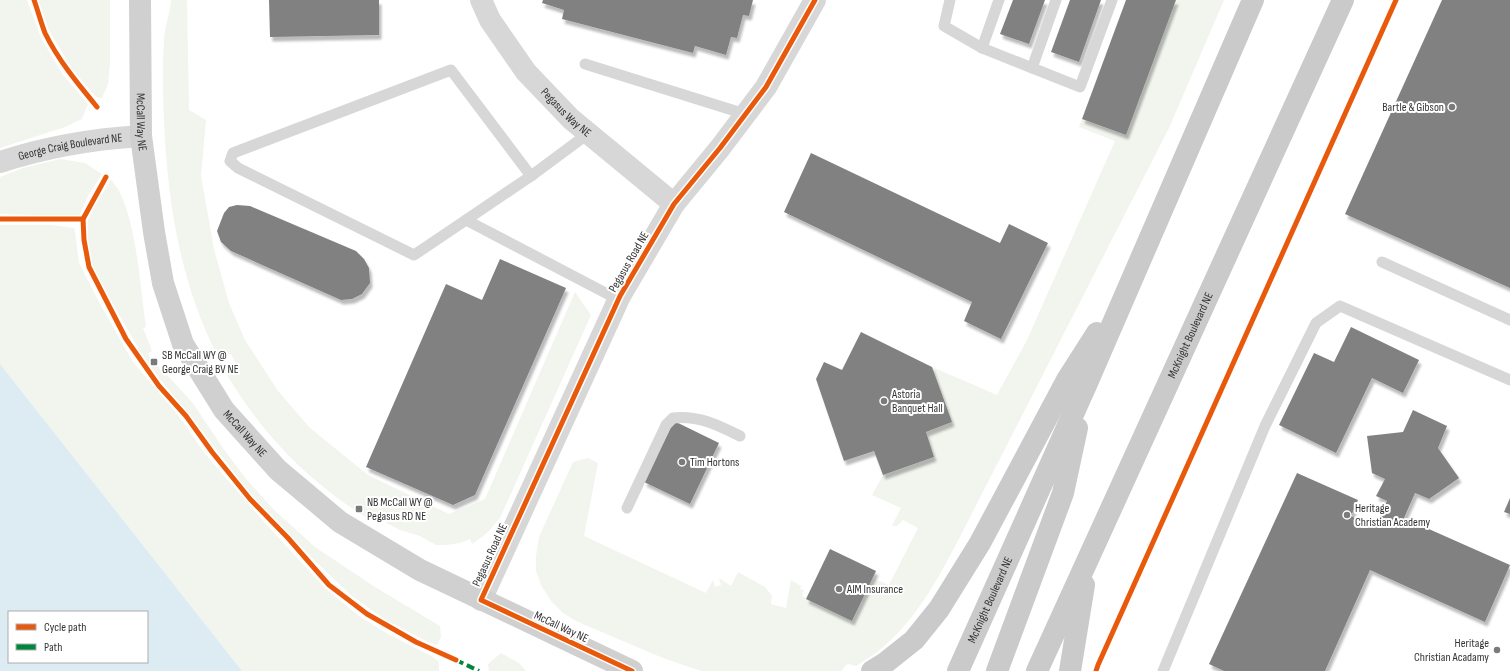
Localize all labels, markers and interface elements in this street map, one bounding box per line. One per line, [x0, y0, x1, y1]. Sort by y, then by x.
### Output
street label: Pegasus Way NE [538, 85, 594, 140]
street label: McCall Way NE [133, 93, 150, 152]
place label: Bartle & Gibson [1382, 100, 1444, 115]
marker: Bartle & Gibson [1447, 102, 1457, 112]
street label: George Craig Boulevard NE [16, 130, 123, 164]
street label: Pegasus Road NE [606, 229, 652, 295]
street label: McKnight Boulevard NE [1164, 290, 1216, 381]
place label: SB McCall WY @ George Craig BV NE [162, 348, 239, 377]
marker: SB McCall WY @ George Craig BV NE [149, 357, 159, 367]
place label: Astoria Banquet Hall [891, 387, 943, 416]
marker: Astoria Banquet Hall [879, 396, 889, 406]
street label: McCall Way NE [220, 407, 270, 460]
place label: Tim Hortons [690, 455, 739, 470]
marker: Tim Hortons [677, 457, 687, 467]
place label: NB McCall WY @ Pegasus RD NE [367, 495, 433, 524]
place label: Heritage Christian Academy [1355, 501, 1431, 530]
marker: NB McCall WY @ Pegasus RD NE [354, 504, 364, 514]
marker: Heritage Christian Academy [1342, 510, 1352, 520]
street label: Pegasus Road NE [469, 521, 511, 589]
street label: McKnight Boulevard NE [964, 554, 1016, 645]
place label: AIM Insurance [846, 582, 903, 597]
marker: AIM Insurance [834, 584, 844, 594]
street label: McCall Way NE [531, 608, 591, 646]
legend [8, 611, 148, 663]
text: Cycle path [44, 620, 86, 635]
place label: Heritage Christian Acadamy [1414, 636, 1489, 665]
text: Path [44, 640, 62, 655]
marker: Heritage Christian Acadamy [1492, 645, 1502, 655]

